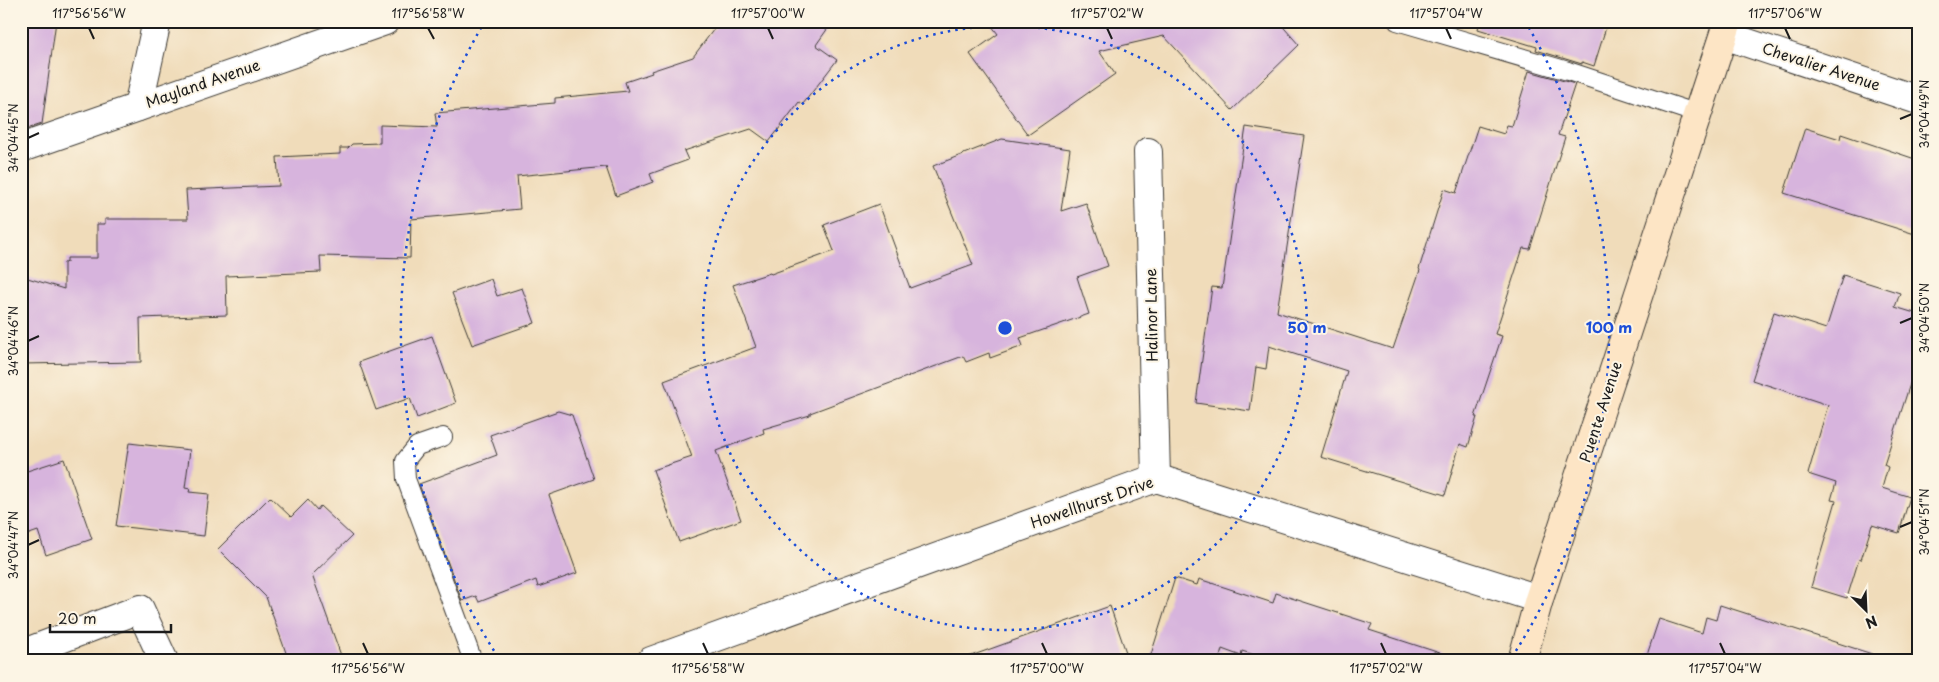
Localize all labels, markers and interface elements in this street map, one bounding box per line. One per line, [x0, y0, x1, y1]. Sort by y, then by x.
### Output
text: 117°56'56"W [52, 4, 127, 22]
text: 117°56'58"W [391, 4, 465, 22]
text: 117°57'00"W [731, 4, 806, 22]
text: 117°57'02"W [1070, 4, 1144, 22]
text: 117°57'04"W [1410, 4, 1483, 22]
text: 117°57'06"W [1748, 4, 1822, 22]
street label: Chevalier Avenue [1759, 36, 1884, 96]
street label: Mayland Avenue [142, 52, 263, 113]
text: 34°04'49"N [1915, 80, 1933, 149]
text: 34°04'45"N [4, 103, 22, 173]
street label: Halinor Lane [1138, 268, 1163, 362]
text: 34°04'50"N [1915, 283, 1933, 353]
text: 34°04'46"N [4, 306, 22, 376]
text: 50 m [1288, 315, 1326, 338]
text: 100 m [1586, 315, 1632, 338]
centre of rings [996, 319, 1014, 337]
street label: Puente Avenue [1572, 358, 1627, 465]
street label: Howellhurst Drive [1027, 470, 1156, 533]
text: 34°04'51"N [1915, 488, 1933, 556]
text: 34°04'47"N [4, 511, 22, 579]
north arrow [1842, 584, 1892, 634]
scale bar [50, 602, 171, 634]
text: 20 m [58, 606, 97, 629]
text: N [1862, 610, 1881, 634]
text: 117°56'56"W [331, 659, 406, 677]
text: 117°56'58"W [671, 659, 745, 677]
text: 117°57'00"W [1010, 659, 1085, 677]
text: 117°57'02"W [1349, 659, 1423, 677]
text: 117°57'04"W [1689, 659, 1762, 677]

